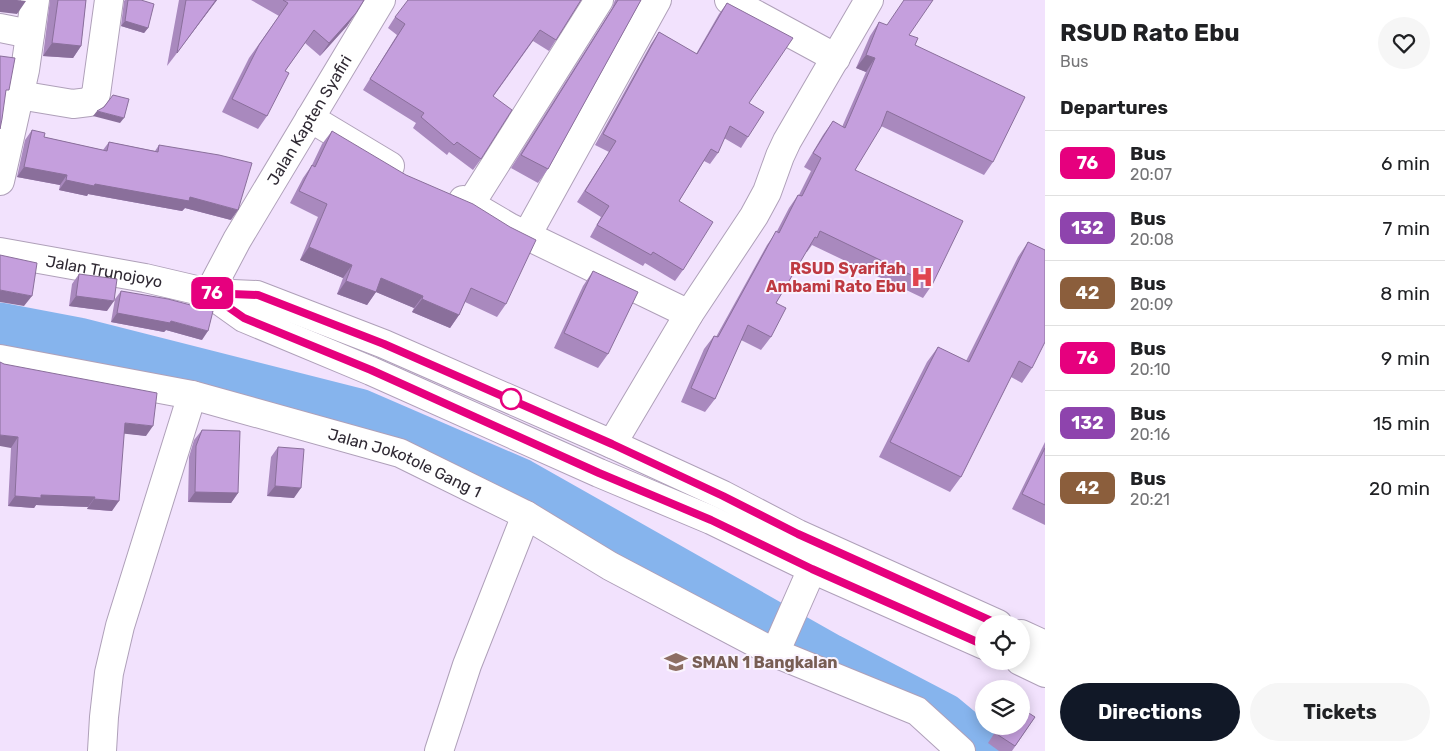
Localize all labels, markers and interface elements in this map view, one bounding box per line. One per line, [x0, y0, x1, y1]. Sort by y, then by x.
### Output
button: heart [1378, 17, 1430, 69]
text: RSUD Rato Ebu [1060, 19, 1240, 47]
street label: Jalan Kapten Syafiri [263, 52, 355, 188]
text: Bus [1060, 52, 1088, 71]
text: Departures [1060, 96, 1168, 119]
text: Bus [1130, 142, 1166, 165]
text: 76 [1077, 152, 1098, 174]
text: 6 min [1381, 152, 1430, 175]
text: 20:07 [1130, 165, 1172, 184]
text: Bus [1130, 207, 1166, 230]
text: 132 [1071, 217, 1104, 239]
text: 7 min [1383, 217, 1430, 240]
text: 20:08 [1130, 230, 1174, 249]
street label: Jalan Trunojoyo [44, 251, 164, 291]
place label: RSUD Syarifah Ambami Rato Ebu [766, 259, 906, 296]
hospital icon: RSUD Syarifah Ambami Rato Ebu [909, 264, 935, 290]
text: Bus [1130, 272, 1166, 295]
line badge: 76 [190, 277, 234, 309]
text: 76 [201, 282, 223, 304]
text: 42 [1076, 282, 1100, 304]
text: 8 min [1380, 282, 1430, 305]
text: 20:09 [1130, 295, 1173, 314]
text: Bus [1130, 337, 1166, 360]
text: 76 [1077, 347, 1098, 369]
text: 9 min [1381, 347, 1430, 370]
text: 20:10 [1130, 360, 1171, 379]
unlabelled marker [500, 388, 522, 410]
text: Bus [1130, 402, 1166, 425]
text: 132 [1071, 412, 1104, 434]
text: 15 min [1373, 412, 1430, 435]
street label: Jalan Jokotole Gang 1 [326, 424, 485, 501]
text: 20:16 [1130, 425, 1170, 444]
text: Bus [1130, 467, 1166, 490]
text: 42 [1076, 477, 1100, 499]
text: 20 min [1369, 477, 1430, 500]
text: 20:21 [1130, 490, 1170, 509]
map controls [975, 615, 1030, 735]
button: locate [975, 615, 1030, 670]
school or university icon: SMAN 1 Bangkalan [663, 649, 689, 675]
place label: SMAN 1 Bangkalan [692, 653, 838, 672]
button: layers [975, 680, 1030, 735]
button: Directions [1060, 683, 1240, 741]
button: Tickets [1250, 683, 1430, 741]

